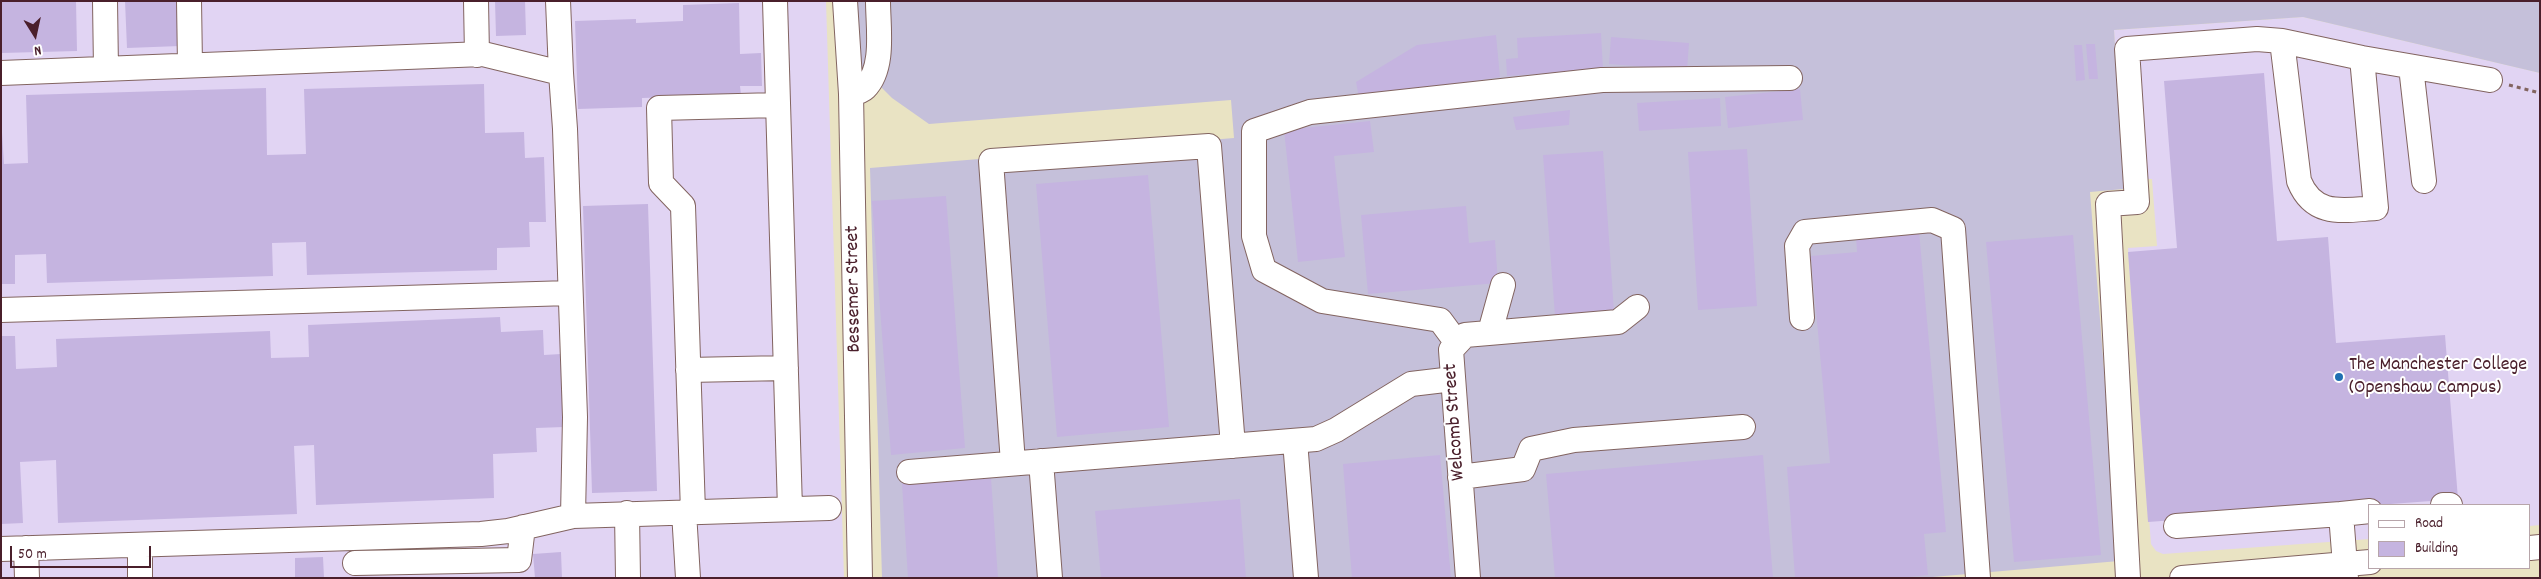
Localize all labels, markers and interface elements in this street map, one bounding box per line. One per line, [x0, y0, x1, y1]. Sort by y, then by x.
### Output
north arrow [10, 10, 60, 60]
text: N [32, 39, 43, 60]
street label: Bessemer Street [842, 225, 868, 353]
place label: The Manchester College (Openshaw Campus) [2349, 354, 2527, 401]
street label: Welcomb Street [1440, 363, 1472, 481]
marker: The Manchester College (Openshaw Campus) [2333, 371, 2345, 383]
legend [2368, 504, 2531, 569]
text: Road [2415, 513, 2443, 535]
scale bar [12, 536, 154, 568]
text: Building [2415, 538, 2458, 560]
text: 50 m [18, 544, 47, 566]

